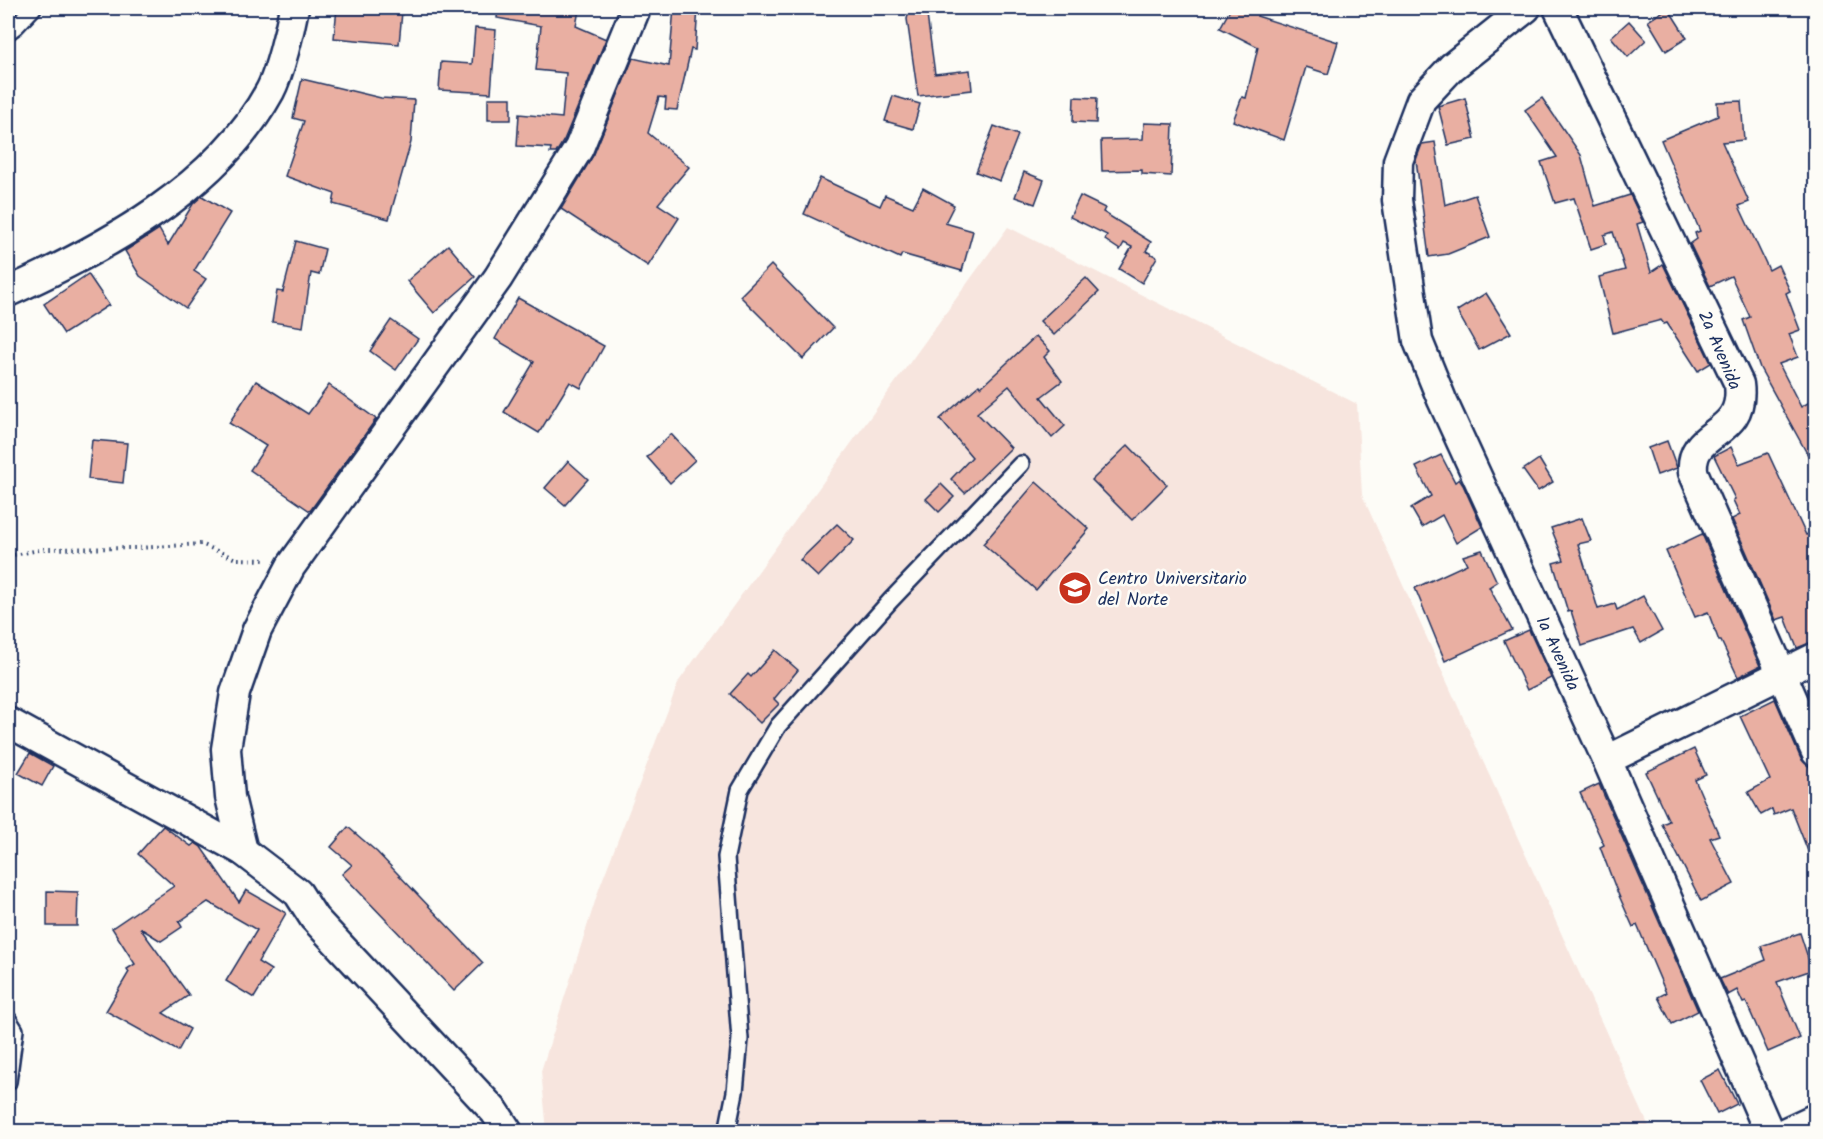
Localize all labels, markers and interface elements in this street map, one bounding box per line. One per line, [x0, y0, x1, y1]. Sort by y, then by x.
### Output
street label: 2a Avenida [1689, 306, 1748, 395]
place label: Centro Universitario del Norte [1098, 565, 1247, 615]
school or university icon: Centro Universitario del Norte [1057, 570, 1093, 606]
street label: 1a Avenida [1527, 612, 1586, 696]

